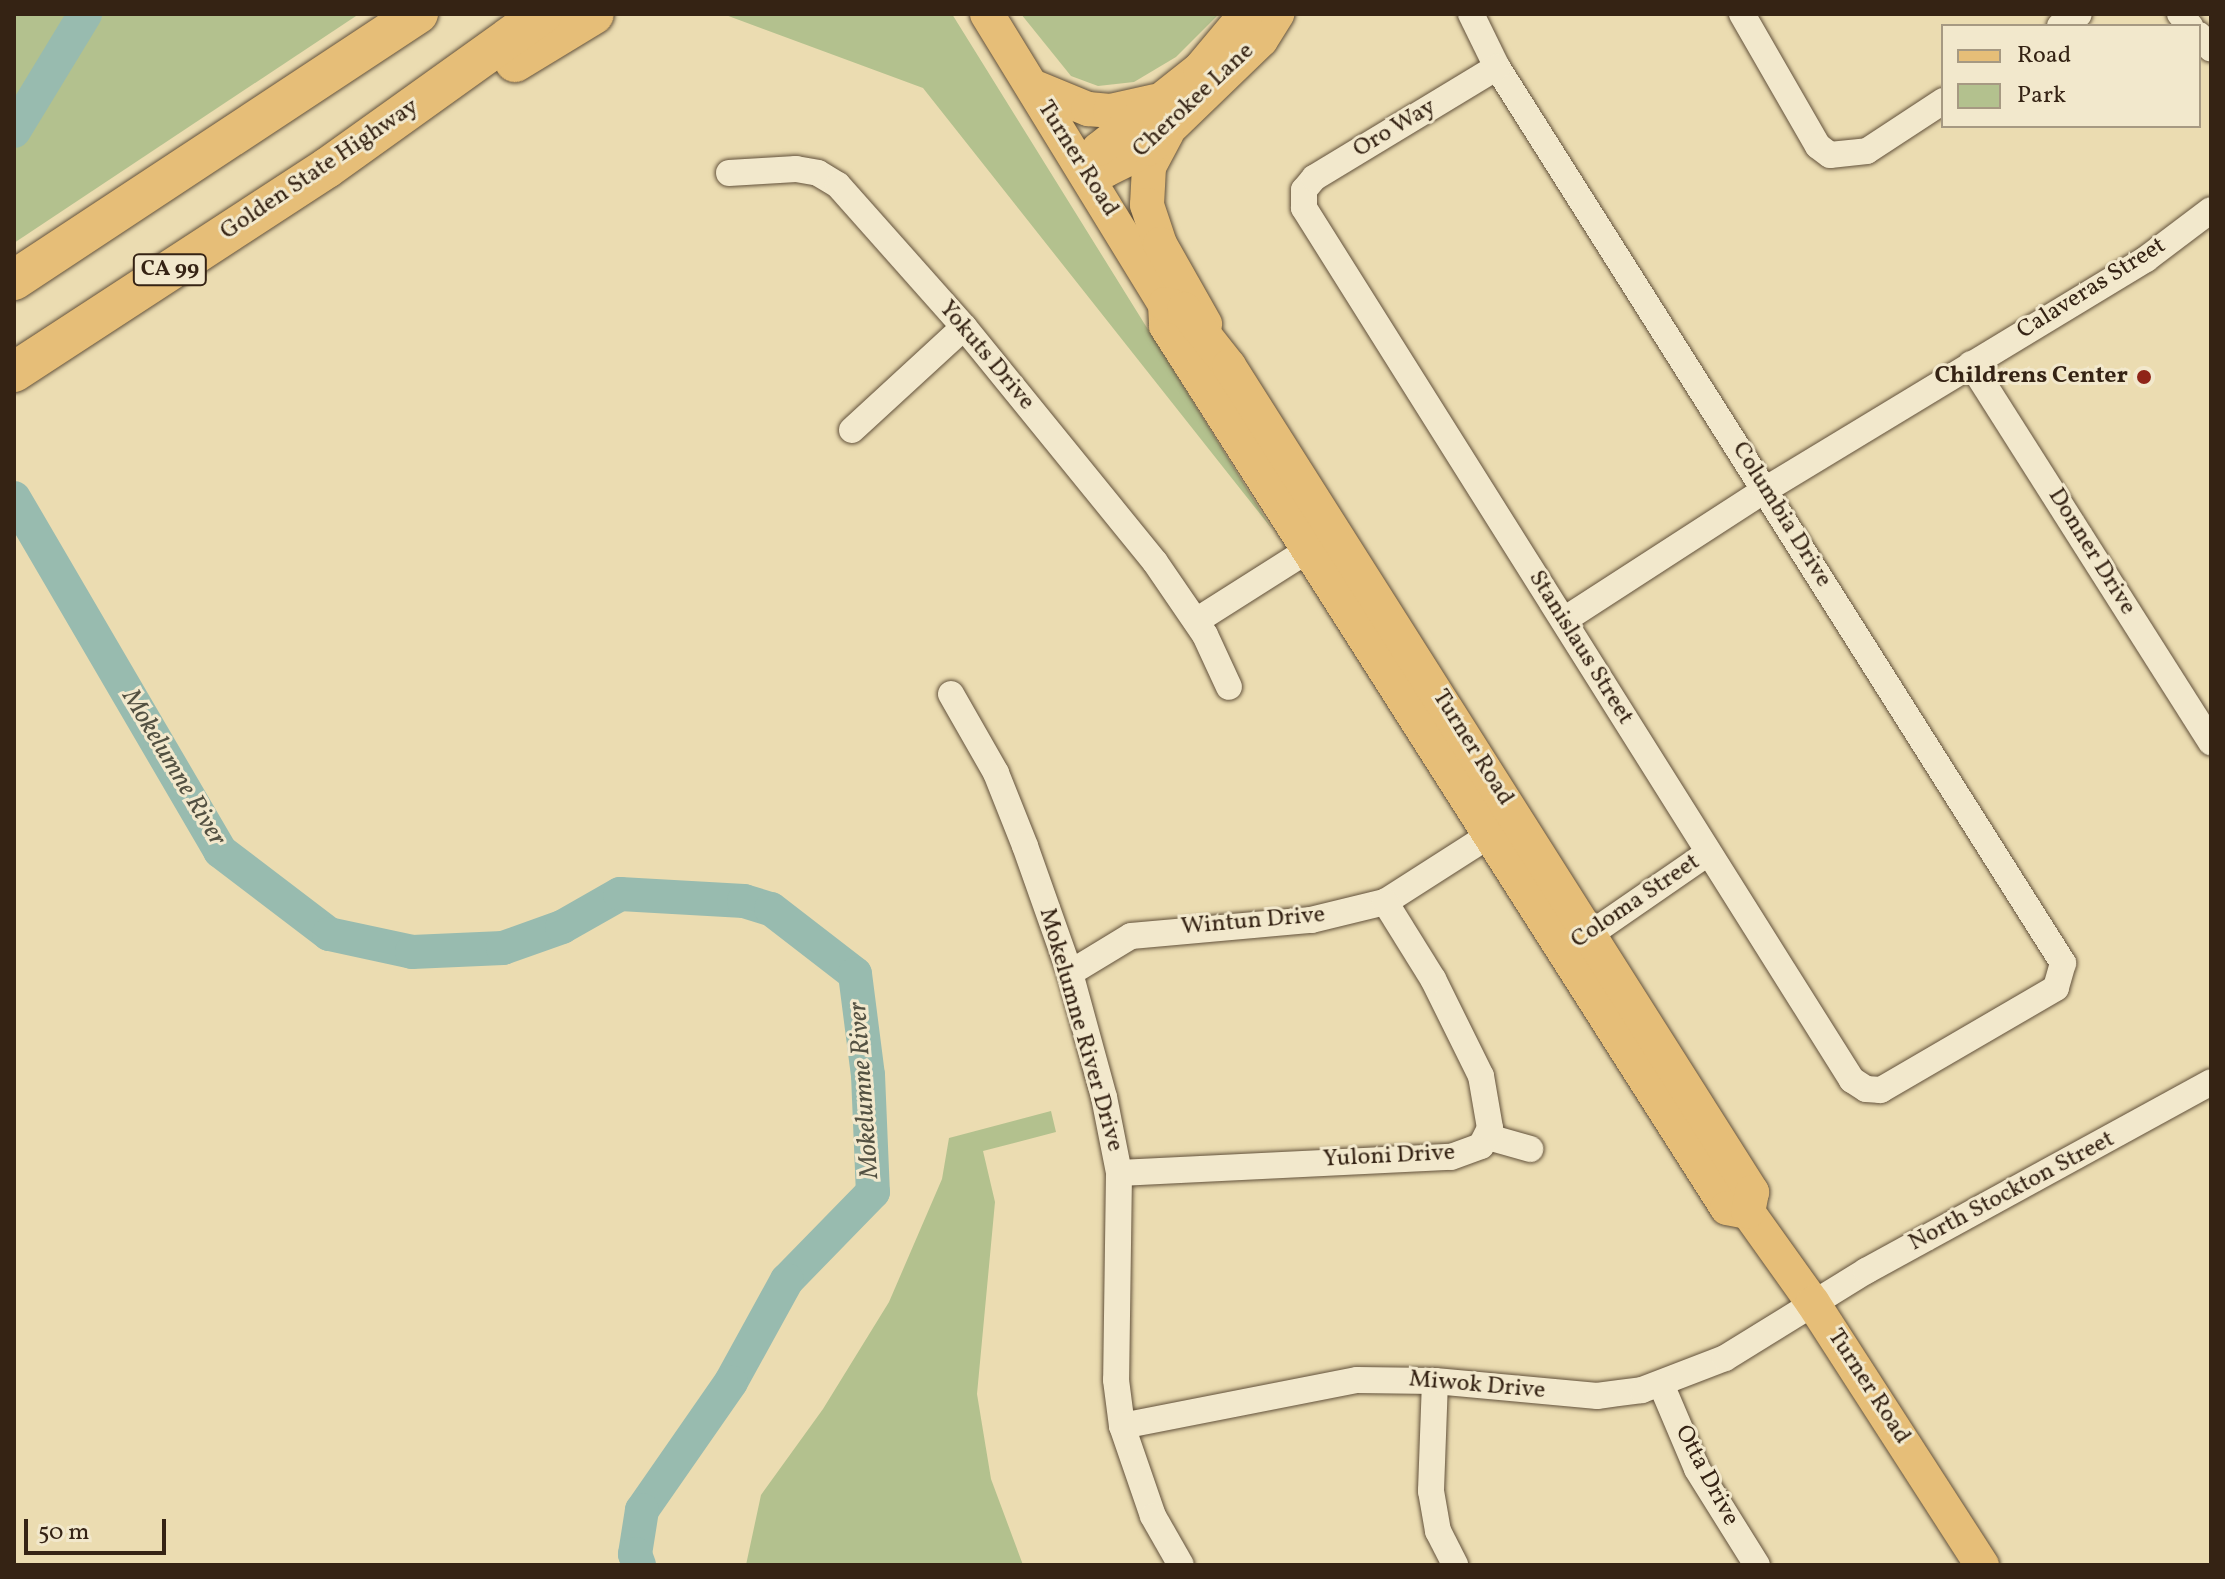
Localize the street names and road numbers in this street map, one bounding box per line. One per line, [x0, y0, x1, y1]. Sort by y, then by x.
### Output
street label: Cherokee Lane [1127, 38, 1261, 164]
street label: Golden State Highway [216, 93, 424, 247]
street label: Oro Way [1348, 93, 1442, 165]
street label: Turner Road [1030, 96, 1124, 222]
street label: Calaveras Street [2012, 232, 2172, 346]
road number: CA 99 [132, 252, 208, 288]
street label: Yokuts Drive [932, 295, 1040, 417]
street label: Columbia Drive [1725, 437, 1837, 593]
street label: Donner Drive [2041, 483, 2141, 621]
street label: Stanislaus Street [1521, 566, 1639, 730]
street label: Turner Road [1425, 685, 1519, 811]
street label: Coloma Street [1566, 848, 1706, 956]
street label: Wintun Drive [1180, 901, 1326, 943]
street label: Mokelumne River Drive [1031, 905, 1129, 1155]
street label: North Stockton Street [1904, 1126, 2120, 1258]
street label: Yuloni Drive [1322, 1139, 1456, 1175]
street label: Turner Road [1820, 1324, 1916, 1450]
street label: Miwok Drive [1408, 1366, 1546, 1406]
street label: Otta Drive [1668, 1421, 1744, 1531]

